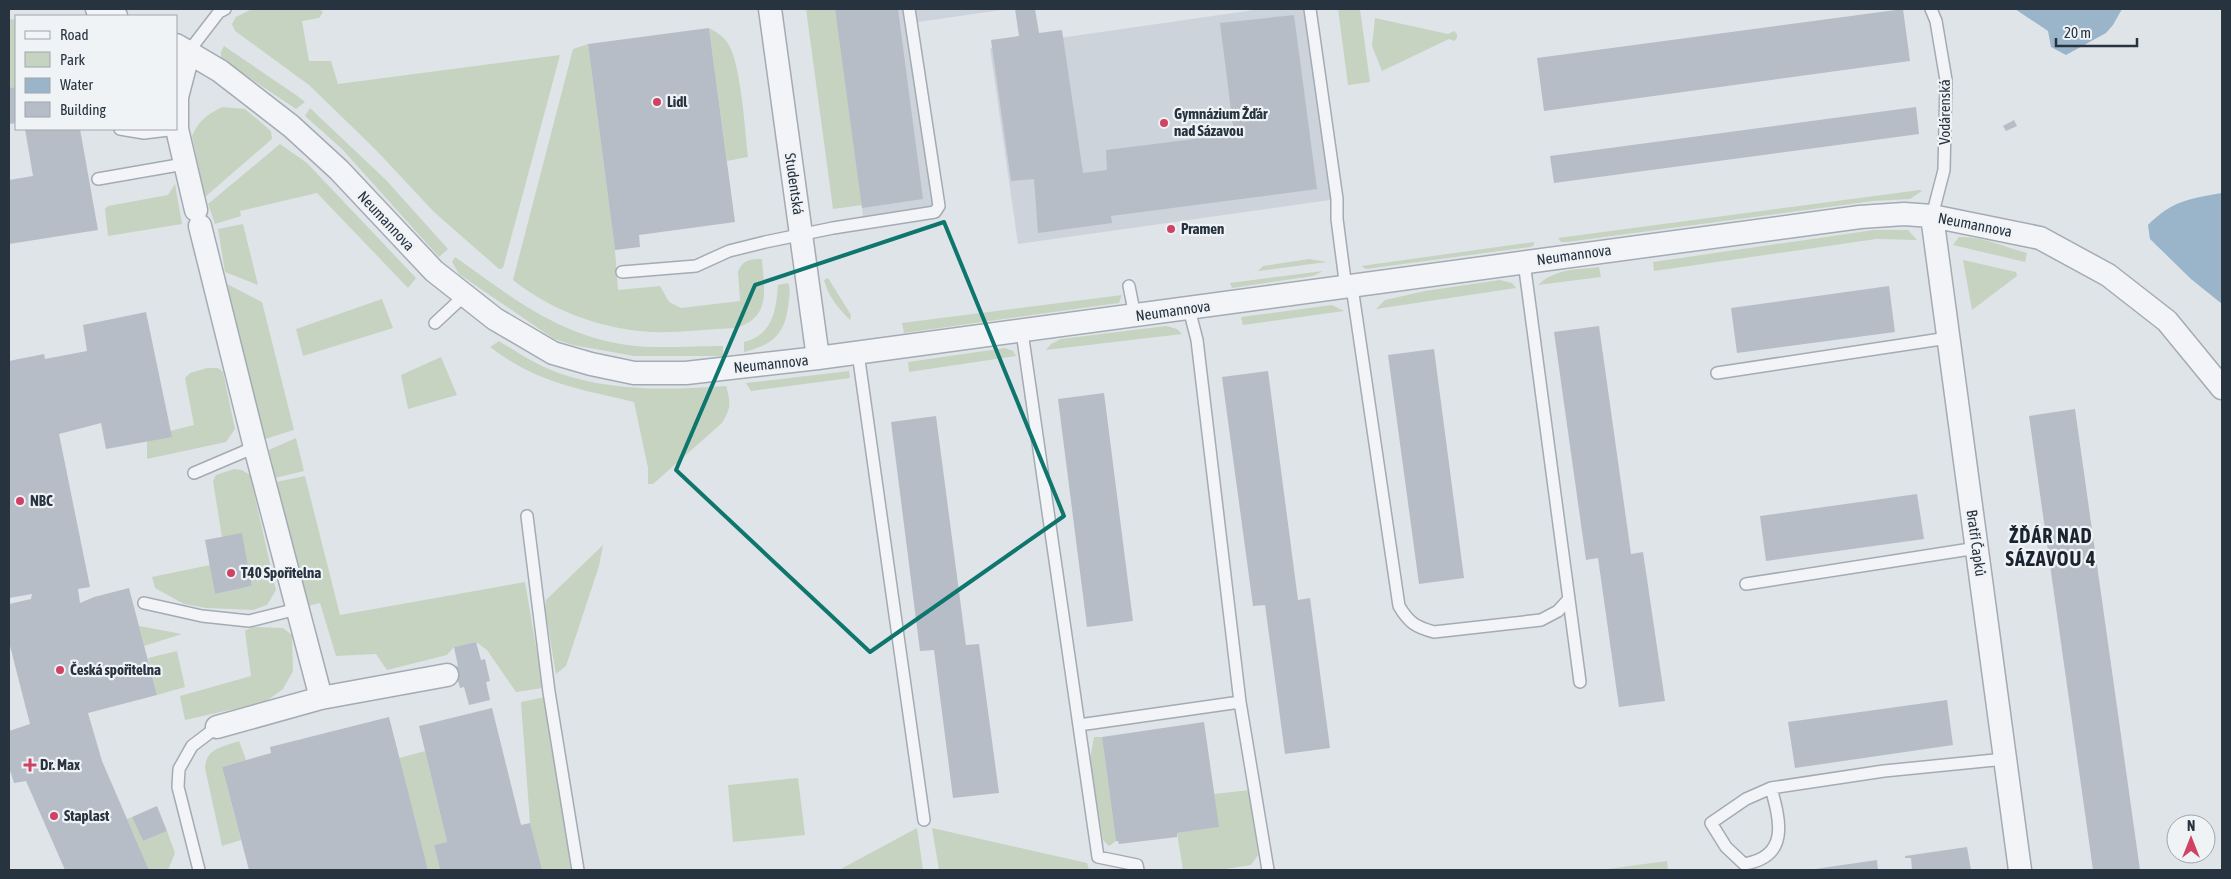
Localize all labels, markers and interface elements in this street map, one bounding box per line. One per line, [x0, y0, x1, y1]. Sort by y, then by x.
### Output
legend [15, 15, 178, 130]
scale bar [2056, 15, 2137, 47]
text: 20 m [2064, 24, 2091, 41]
text: Road [60, 26, 89, 43]
text: Park [60, 51, 85, 68]
text: Water [60, 76, 93, 93]
street label: Vodárenská [1936, 79, 1953, 145]
place label: Lidl [667, 93, 688, 110]
marker: Lidl [651, 96, 663, 108]
text: Building [60, 101, 106, 118]
place label: Gymnázium Žďár nad Sázavou [1174, 105, 1268, 139]
marker: Gymnázium Žďár nad Sázavou [1158, 117, 1170, 129]
street label: Studentská [782, 152, 807, 216]
street label: Neumannova [355, 187, 418, 254]
street label: Neumannova [1937, 209, 2014, 240]
place label: Pramen [1181, 220, 1224, 237]
marker: Pramen [1165, 223, 1177, 235]
street label: Neumannova [1536, 241, 1612, 268]
street label: Neumannova [1135, 297, 1211, 324]
street label: Neumannova [733, 351, 809, 376]
place label: NBC [30, 492, 53, 509]
marker: NBC [14, 495, 26, 507]
street label: Bratří Čapků [1963, 509, 1990, 577]
district label: ŽĎÁR NAD SÁZAVOU 4 [2006, 524, 2096, 570]
place label: T40 Spořitelna [241, 564, 321, 581]
marker: T40 Spořitelna [225, 567, 237, 579]
place label: Česká spořitelna [70, 661, 161, 678]
marker: Česká spořitelna [54, 664, 66, 676]
place label: Dr. Max [40, 756, 80, 773]
marker: Dr. Max [24, 759, 36, 771]
place label: Staplast [64, 807, 110, 824]
marker: Staplast [48, 810, 60, 822]
north arrow [2166, 814, 2216, 864]
text: N [2187, 818, 2195, 834]

